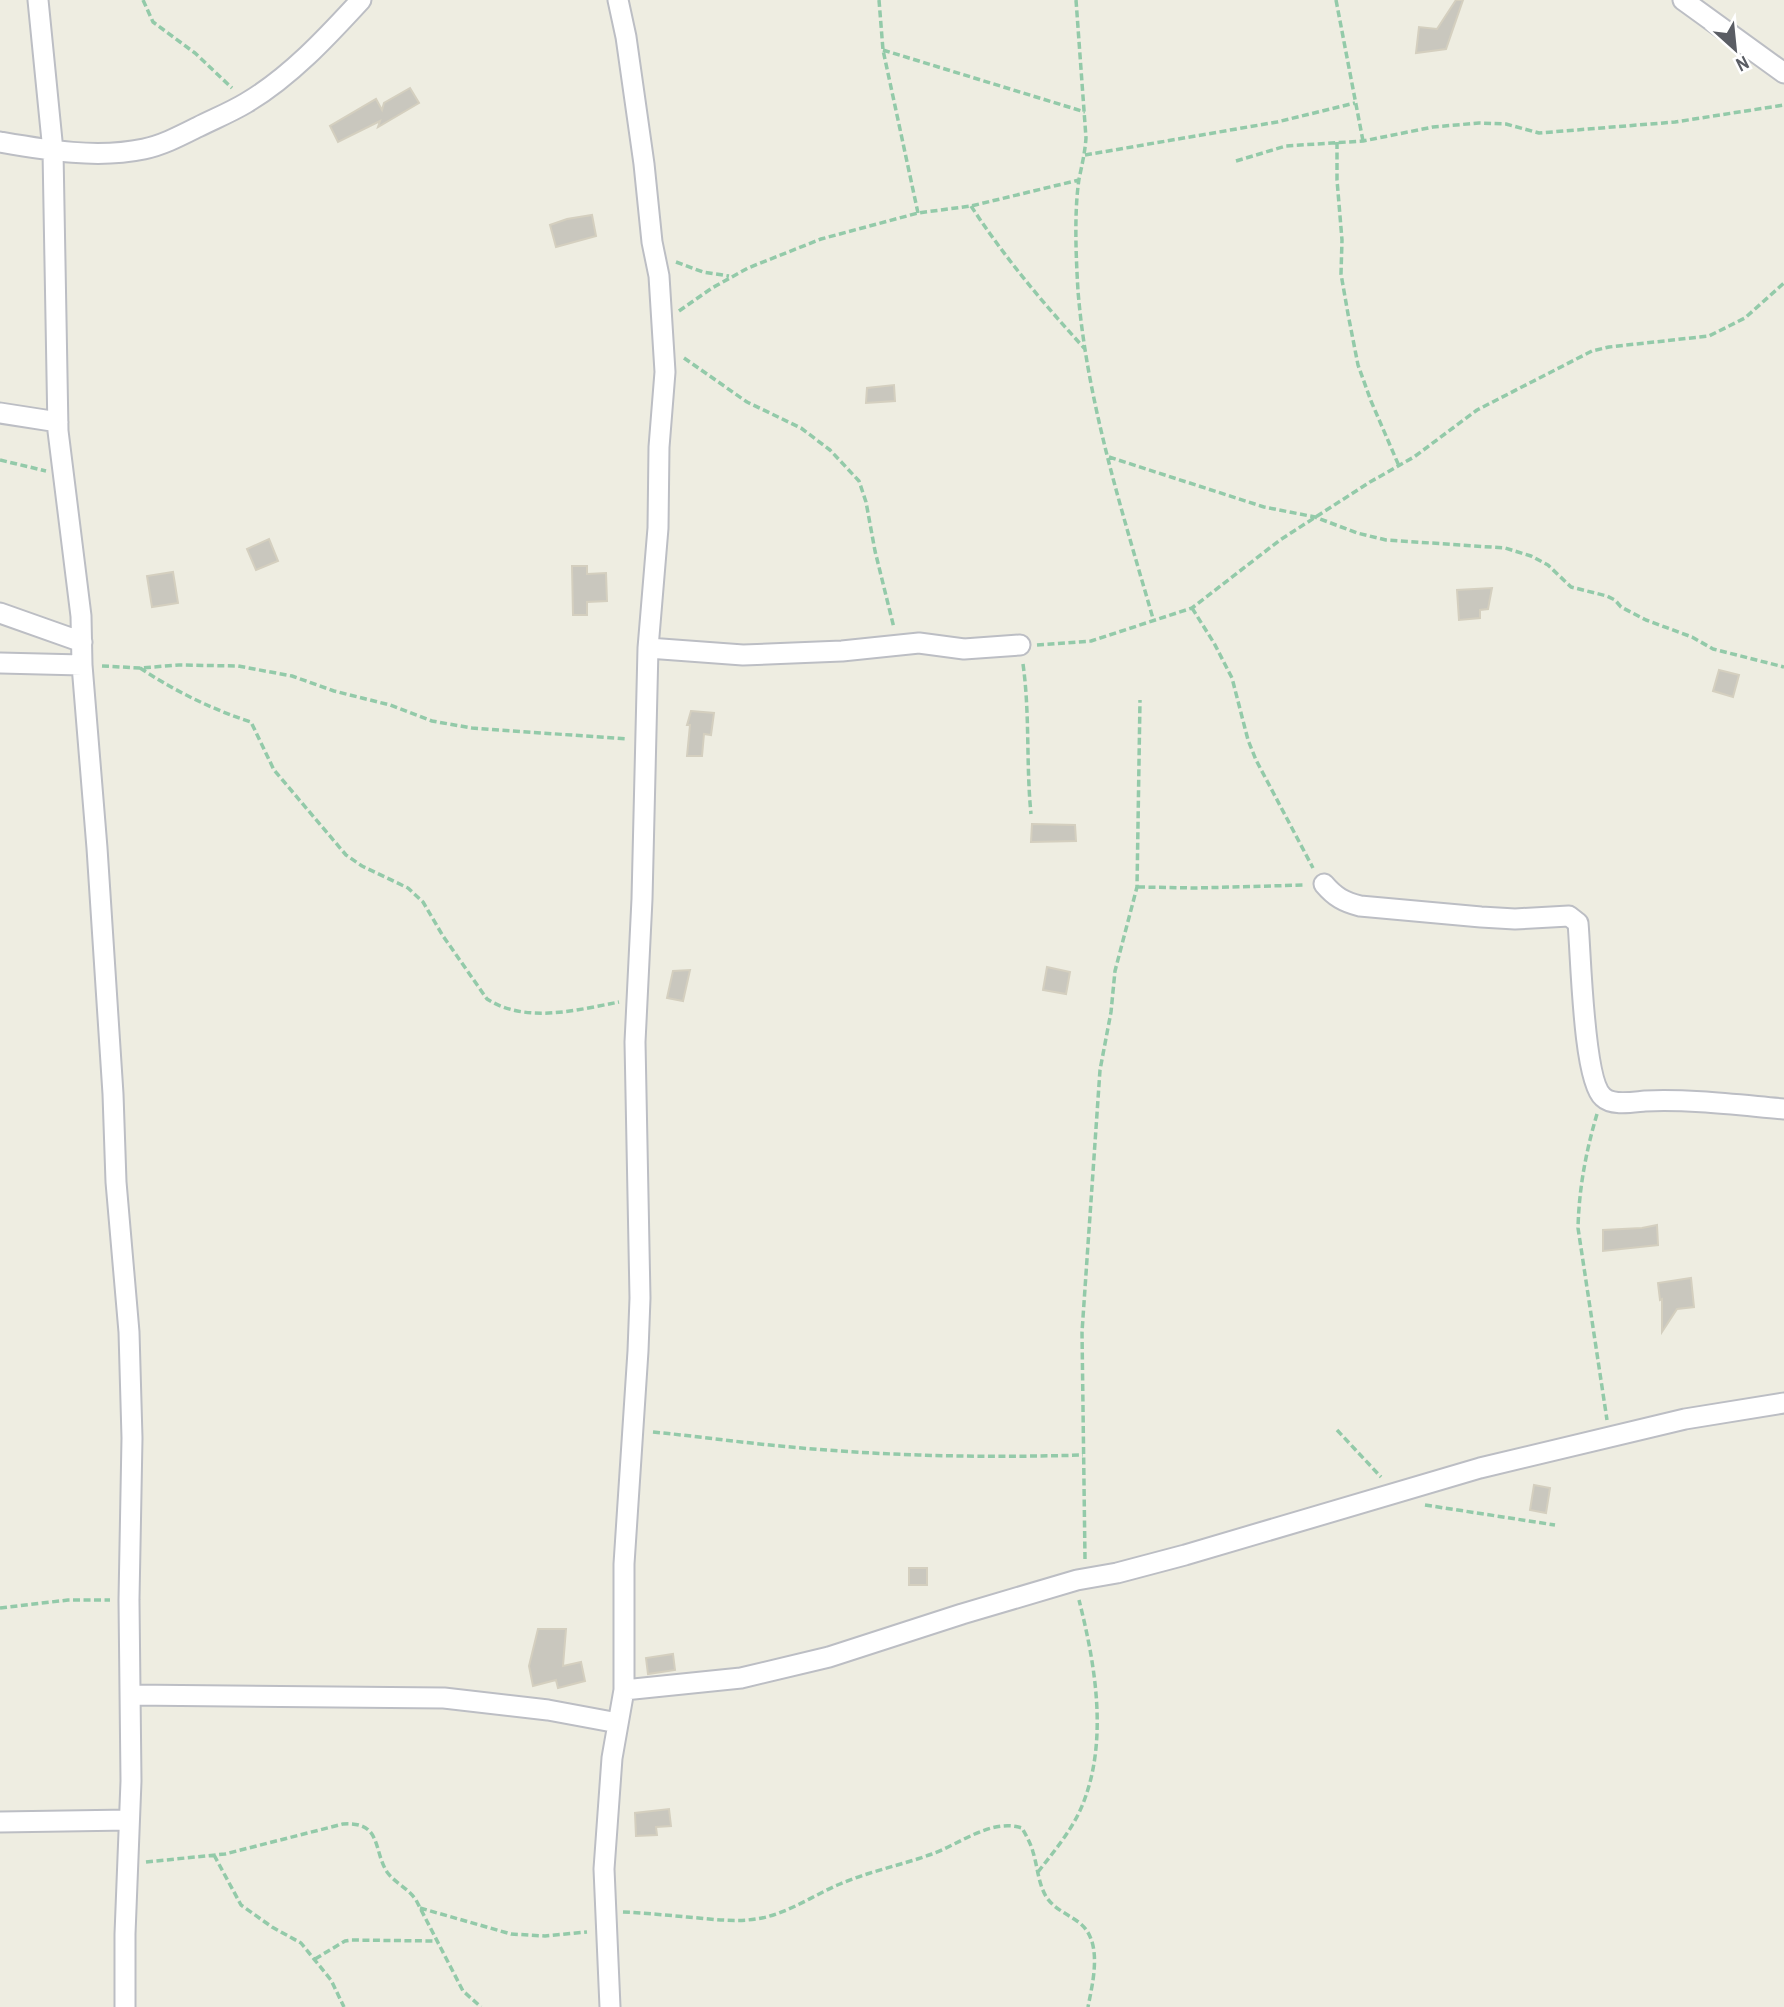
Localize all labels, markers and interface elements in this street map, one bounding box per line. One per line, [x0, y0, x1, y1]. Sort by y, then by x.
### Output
north arrow [1700, 14, 1770, 84]
text: N [1732, 50, 1754, 78]

